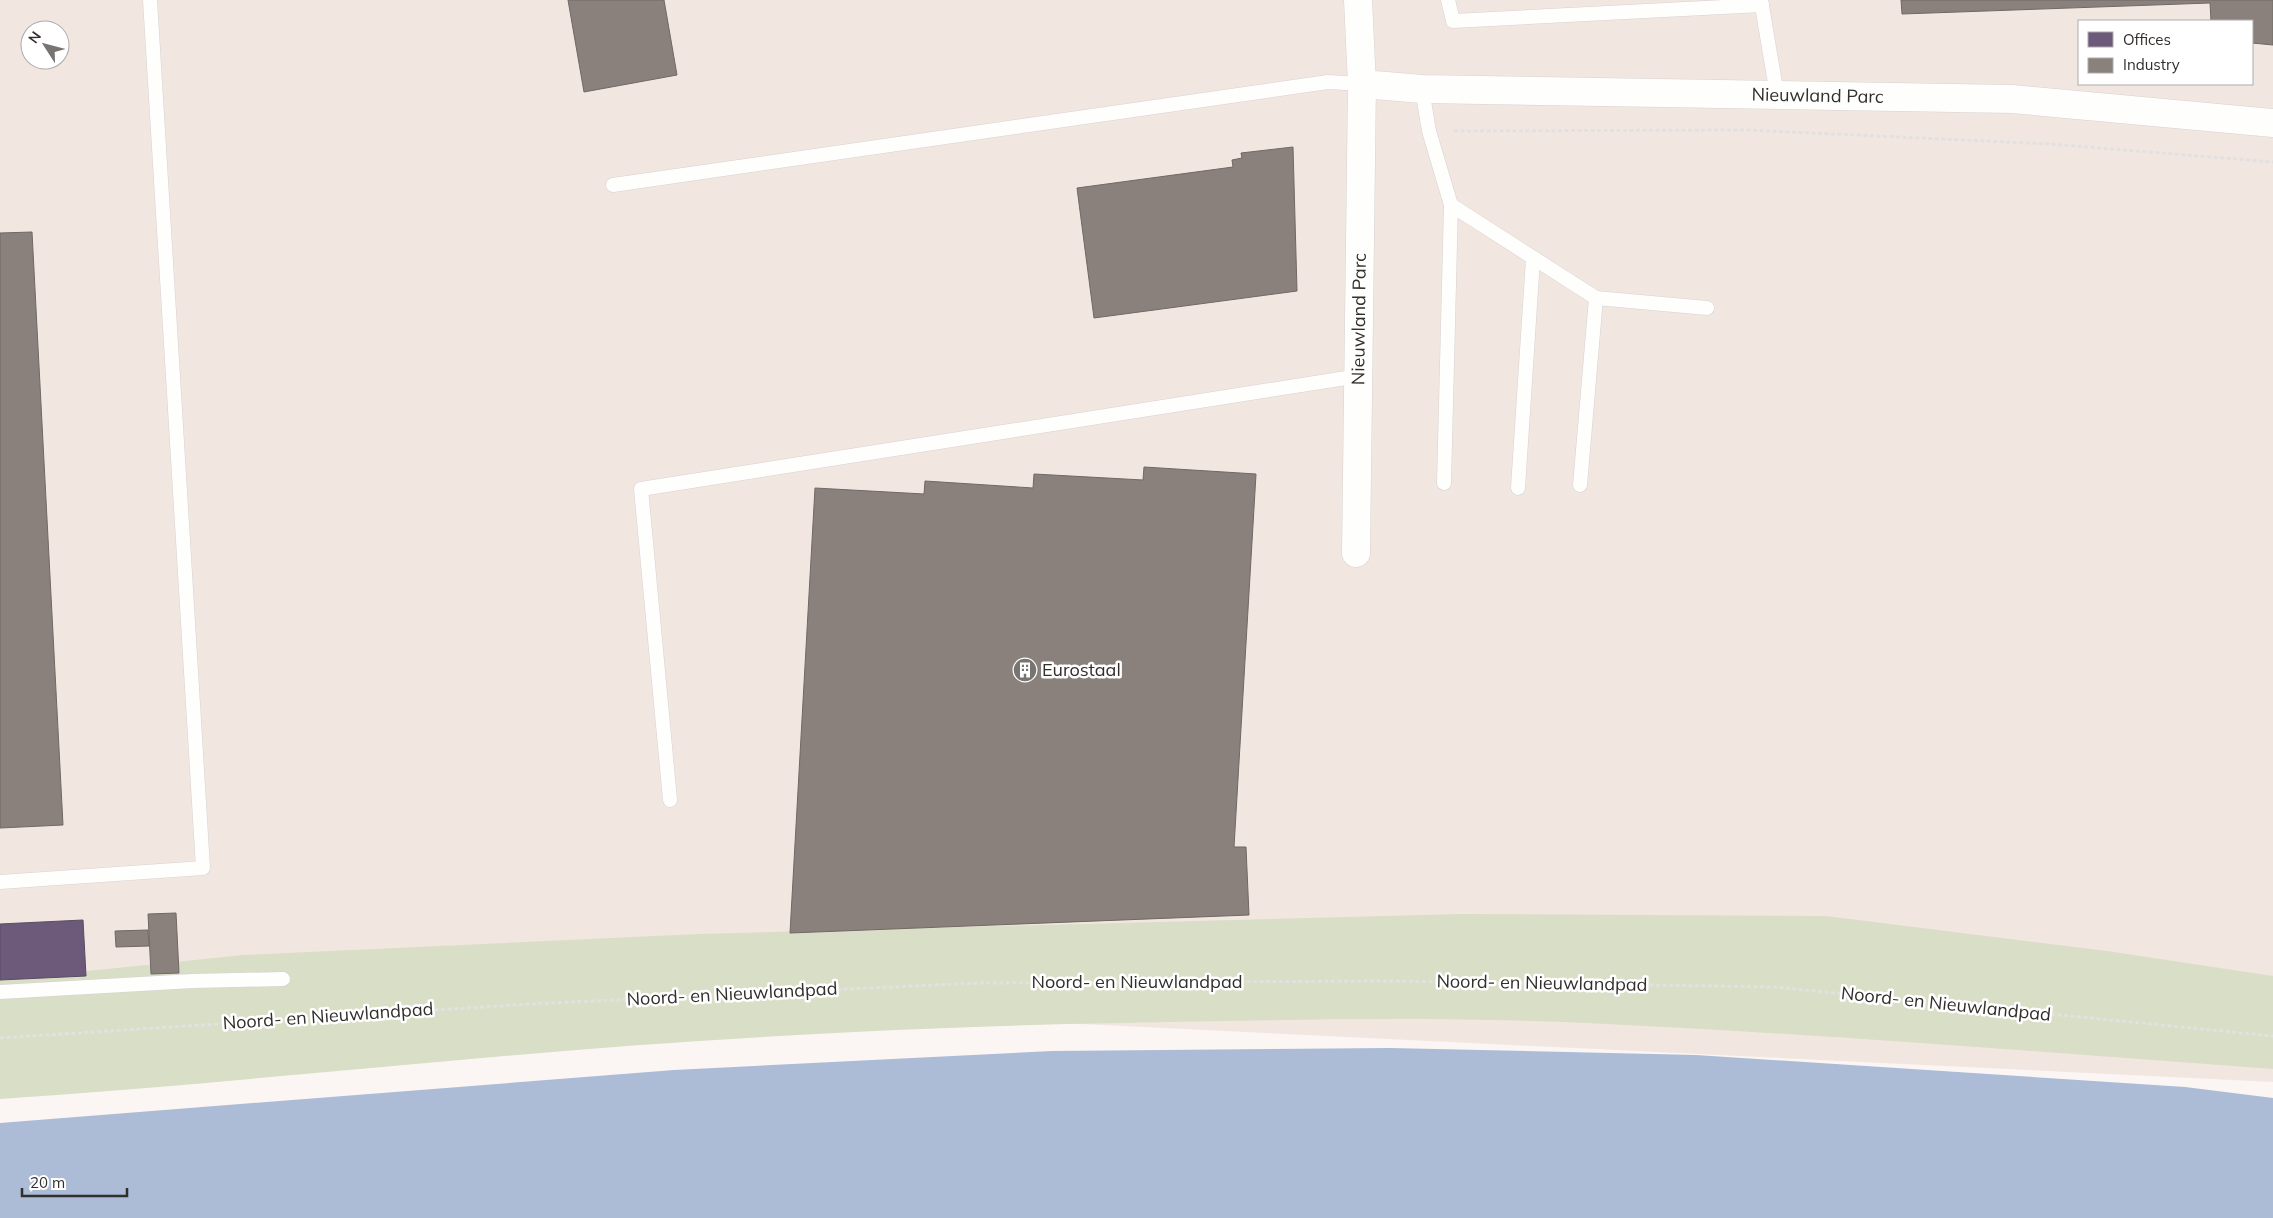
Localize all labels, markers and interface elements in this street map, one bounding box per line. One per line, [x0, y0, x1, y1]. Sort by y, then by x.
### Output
north arrow [20, 20, 70, 70]
legend [2078, 20, 2253, 85]
text: N [24, 28, 45, 47]
text: Offices [2123, 30, 2171, 49]
text: Industry [2123, 55, 2180, 74]
street label: Nieuwland Parc [1751, 83, 1884, 108]
street label: Nieuwland Parc [1346, 253, 1371, 385]
building icon: Eurostaal [1012, 657, 1038, 683]
place label: Eurostaal [1042, 658, 1121, 681]
street label: Noord- en Nieuwlandpad [1436, 969, 1648, 996]
street label: Noord- en Nieuwlandpad [1031, 970, 1243, 993]
street label: Noord- en Nieuwlandpad [626, 976, 838, 1011]
street label: Noord- en Nieuwlandpad [1840, 981, 2052, 1026]
street label: Noord- en Nieuwlandpad [222, 997, 434, 1034]
scale bar [22, 1166, 128, 1198]
text: 20 m [30, 1173, 65, 1192]

